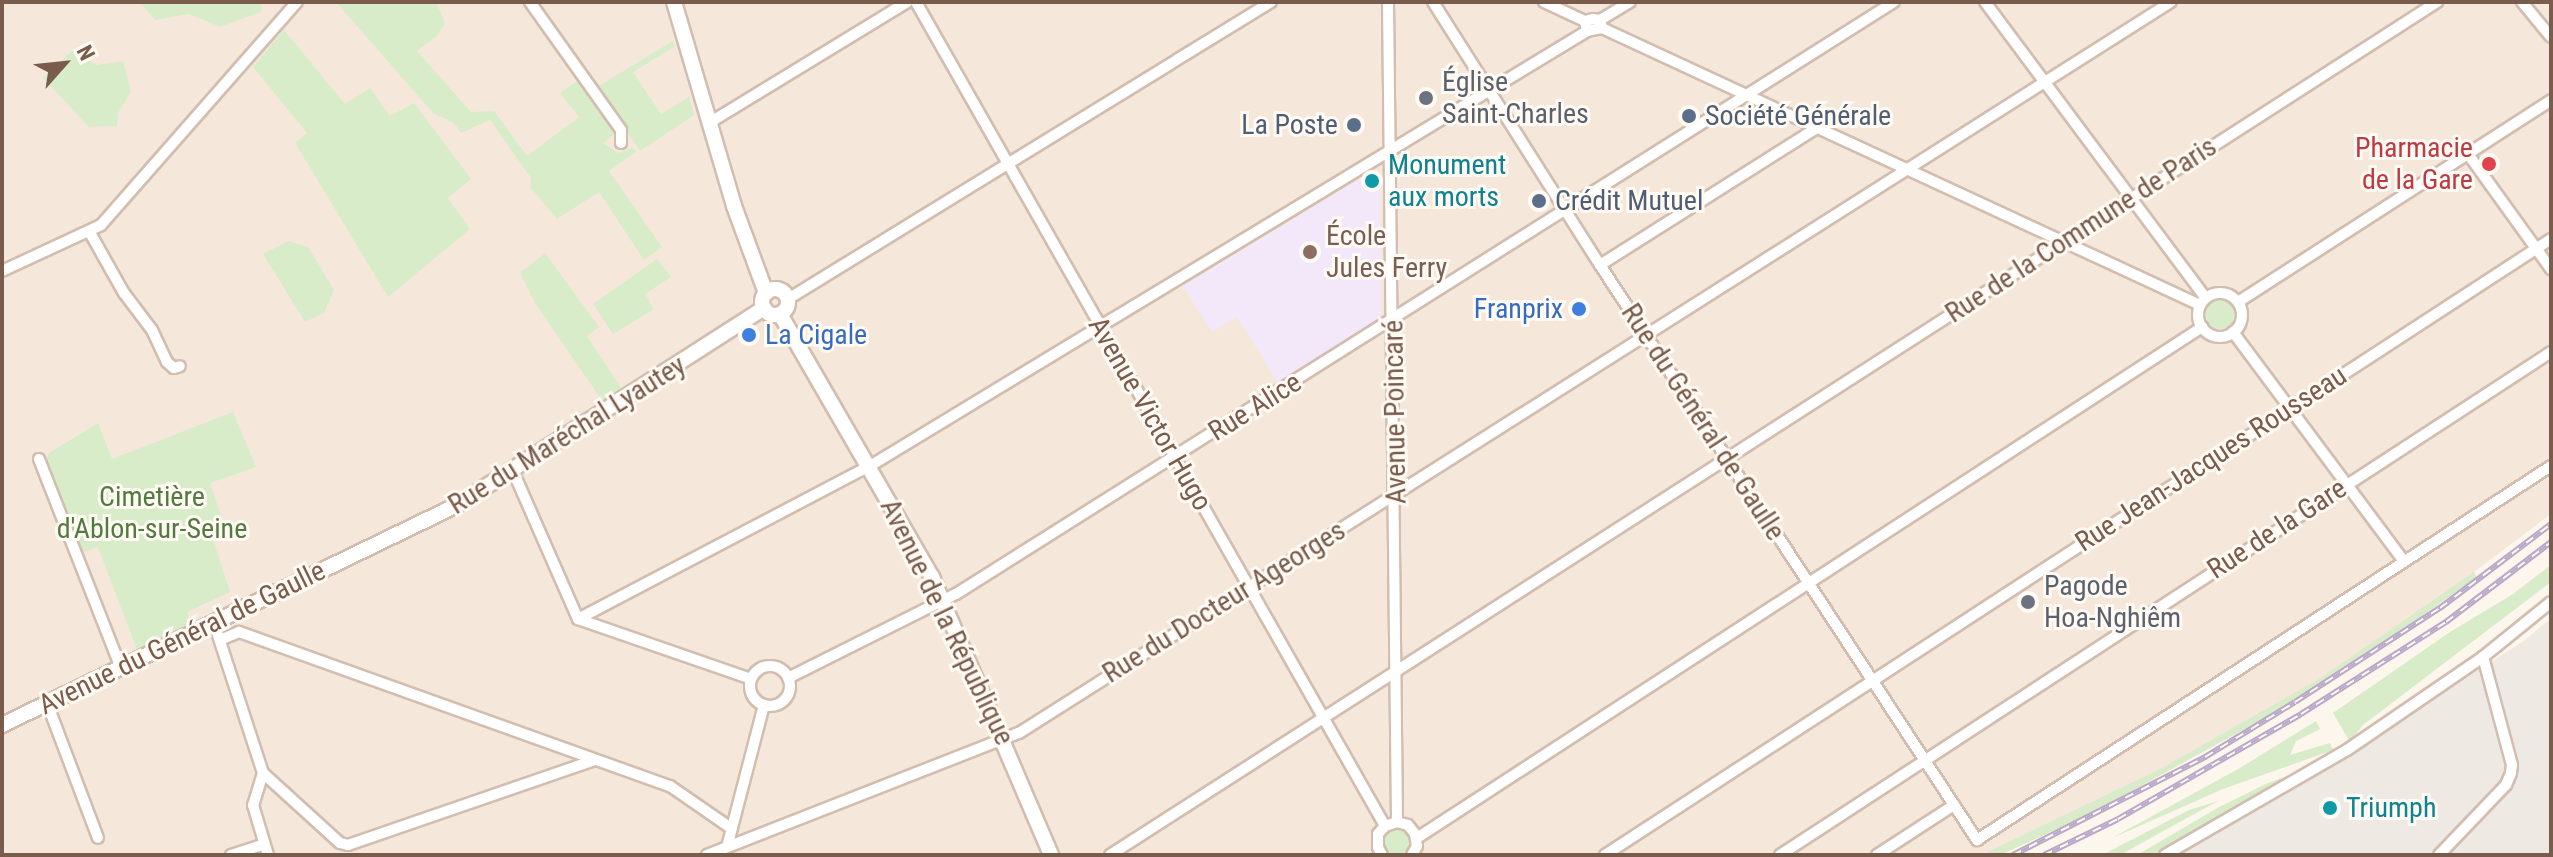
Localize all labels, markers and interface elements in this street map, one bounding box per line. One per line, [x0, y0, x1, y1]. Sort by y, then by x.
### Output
north arrow [24, 24, 104, 104]
text: N [72, 41, 100, 65]
place label: Église Saint-Charles [1442, 65, 1589, 131]
marker: Église Saint-Charles [1417, 89, 1435, 107]
place label: Société Générale [1705, 99, 1891, 133]
marker: Société Générale [1680, 107, 1698, 125]
place label: La Poste [1241, 108, 1338, 142]
marker: La Poste [1345, 116, 1363, 134]
street label: Rue de la Commune de Paris [1939, 130, 2223, 330]
place label: Pharmacie de la Gare [2355, 131, 2473, 197]
place label: Monument aux morts [1388, 148, 1506, 214]
marker: Pharmacie de la Gare [2480, 155, 2498, 173]
marker: Monument aux morts [1363, 172, 1381, 190]
place label: Crédit Mutuel [1555, 184, 1703, 218]
marker: Crédit Mutuel [1530, 192, 1548, 210]
place label: École Jules Ferry [1326, 219, 1447, 285]
marker: École Jules Ferry [1301, 243, 1319, 261]
place label: Franprix [1474, 292, 1563, 326]
street label: Rue du Général de Gaulle [1614, 297, 1792, 547]
marker: Franprix [1570, 300, 1588, 318]
street label: Avenue Victor Hugo [1081, 311, 1219, 517]
place label: La Cigale [765, 318, 867, 352]
street label: Avenue Poincaré [1377, 320, 1413, 504]
marker: La Cigale [740, 326, 758, 344]
street label: Rue du Maréchal Lyautey [442, 348, 692, 522]
street label: Rue Jean-Jacques Rousseau [2069, 359, 2353, 559]
street label: Rue Alice [1202, 365, 1308, 449]
street label: Rue de la Gare [2201, 472, 2353, 586]
park label: Cimetière d'Ablon-sur-Seine [57, 480, 247, 546]
street label: Avenue de la République [873, 494, 1021, 750]
street label: Rue du Docteur Ageorges [1096, 514, 1352, 690]
street label: Avenue du Général de Gaulle [33, 554, 331, 722]
place label: Pagode Hoa-Nghiêm [2044, 569, 2181, 635]
marker: Pagode Hoa-Nghiêm [2019, 593, 2037, 611]
place label: Triumph [2346, 791, 2436, 825]
marker: Triumph [2321, 799, 2339, 817]

